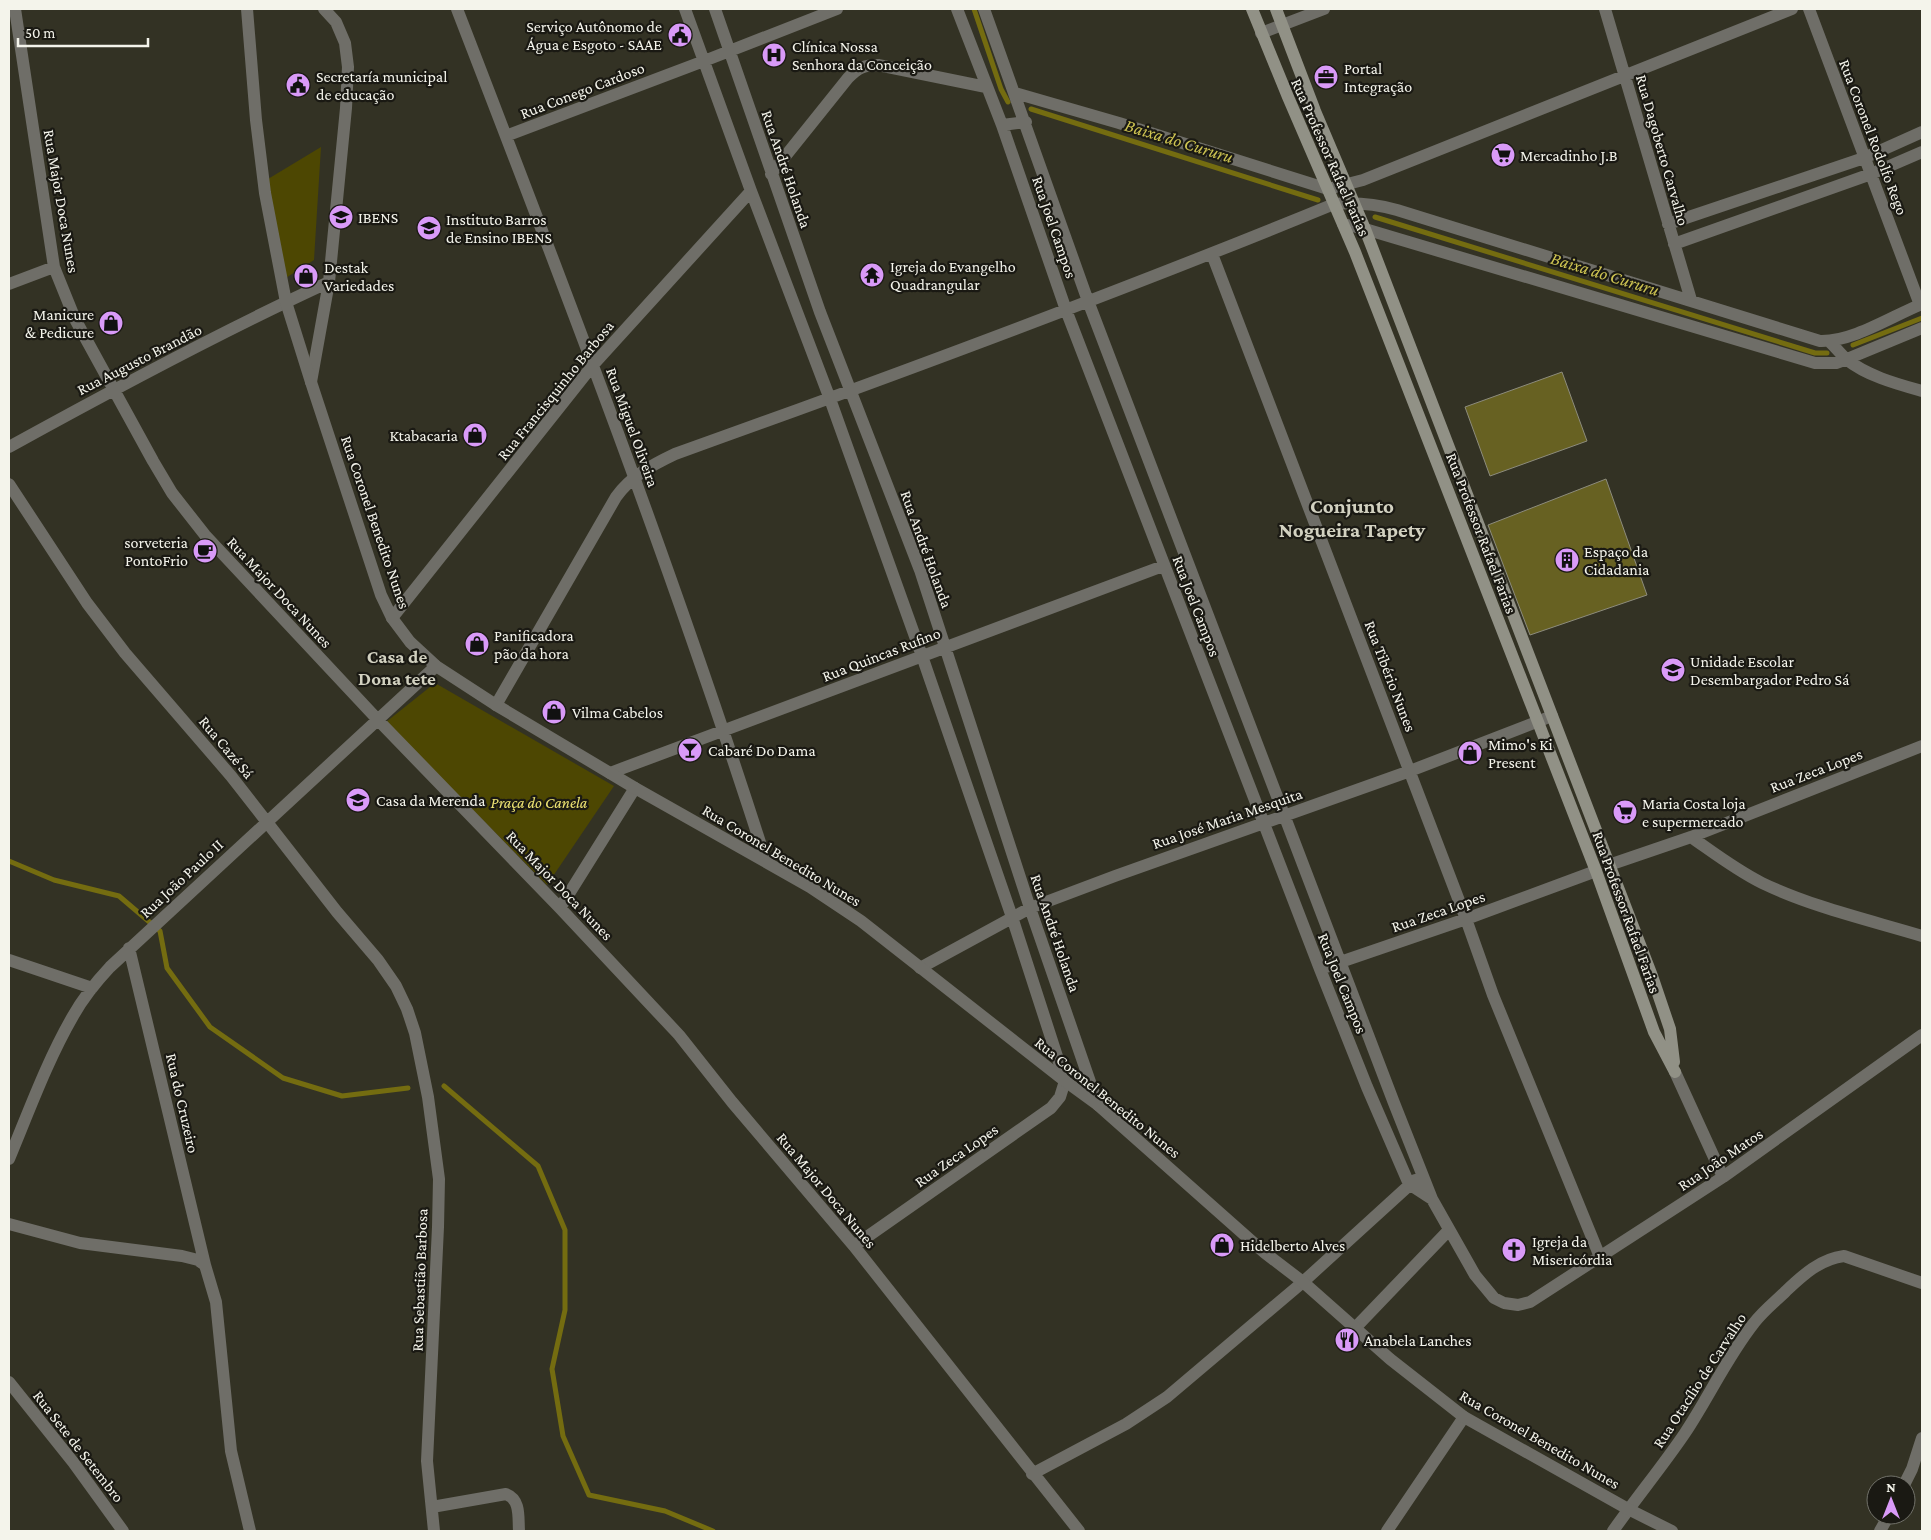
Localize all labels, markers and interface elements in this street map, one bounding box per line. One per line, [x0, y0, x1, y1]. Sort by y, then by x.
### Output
scale bar [18, 15, 148, 47]
place label: Serviço Autônomo de Água e Esgoto - SAAE [526, 18, 662, 54]
public building icon: Serviço Autônomo de Água e Esgoto - SAAE [667, 22, 693, 48]
text: 50 m [25, 25, 55, 41]
place label: Clínica Nossa Senhora da Conceição [792, 38, 932, 74]
hospital icon: Clínica Nossa Senhora da Conceição [761, 42, 787, 68]
street label: Rua Coronel Rodolfo Rego [1835, 57, 1911, 218]
street label: Rua Conego Cardoso [518, 59, 647, 123]
place label: Portal Integração [1344, 60, 1412, 96]
office icon: Portal Integração [1313, 64, 1339, 90]
place label: Secretaría municipal de educação [316, 68, 447, 104]
public building icon: Secretaría municipal de educação [285, 72, 311, 98]
street label: Rua Dagoberto Carvalho [1632, 73, 1692, 228]
street label: Rua Professor Rafael Farias [1288, 76, 1373, 239]
street label: Rua André Holanda [758, 108, 815, 231]
water label: Baixa do Cururu [1122, 115, 1236, 167]
street label: Rua Major Doca Nunes [40, 128, 82, 274]
supermarket icon: Mercadinho J.B [1490, 142, 1516, 168]
place label: Mercadinho J.B [1520, 147, 1618, 165]
street label: Rua Joel Campos [1028, 174, 1080, 281]
school or university icon: IBENS [328, 204, 354, 230]
place label: IBENS [358, 209, 398, 226]
place label: Instituto Barros de Ensino IBENS [446, 211, 552, 246]
school or university icon: Instituto Barros de Ensino IBENS [416, 215, 442, 241]
water label: Baixa do Cururu [1548, 248, 1662, 300]
place label: Igreja do Evangelho Quadrangular [890, 258, 1016, 294]
place label: Destak Variedades [324, 259, 394, 294]
temple icon: Igreja do Evangelho Quadrangular [859, 262, 885, 288]
shop icon: Destak Variedades [293, 263, 319, 289]
place label: Manicure & Pedicure [25, 306, 94, 341]
shop icon: Manicure & Pedicure [98, 310, 124, 336]
street label: Rua Francisquinho Barbosa [494, 317, 618, 464]
street label: Rua Augusto Brandão [74, 321, 205, 399]
street label: Rua Miguel Oliveira [602, 365, 662, 490]
shop icon: Ktabacaria [462, 422, 488, 448]
place label: Ktabacaria [390, 427, 459, 444]
street label: Rua Coronel Benedito Nunes [338, 433, 413, 611]
street label: Rua Professor Rafael Farias [1443, 450, 1520, 616]
street label: Rua André Holanda [897, 488, 956, 611]
district label: Conjunto Nogueira Tapety [1279, 494, 1426, 542]
street label: Rua Major Doca Nunes [223, 533, 335, 652]
place label: sorveteria PontoFrio [124, 534, 189, 569]
cafe icon: sorveteria PontoFrio [192, 538, 218, 564]
place label: Espaço da Cidadania [1584, 543, 1650, 578]
building icon: Espaço da Cidadania [1554, 547, 1580, 573]
street label: Rua Joel Campos [1169, 553, 1224, 659]
street label: Rua Tibério Nunes [1362, 618, 1420, 734]
street label: Rua Quincas Rufino [820, 624, 943, 685]
place label: Panificadora pão da hora [494, 627, 574, 663]
shop icon: Panificadora pão da hora [464, 631, 490, 657]
district label: Casa de Dona tete [358, 646, 436, 689]
place label: Unidade Escolar Desembargador Pedro Sá [1690, 653, 1850, 689]
school or university icon: Unidade Escolar Desembargador Pedro Sá [1660, 657, 1686, 683]
shop icon: Vilma Cabelos [541, 699, 567, 725]
place label: Vilma Cabelos [572, 704, 663, 721]
street label: Rua Cazé Sá [196, 713, 258, 782]
place label: Mimo's Ki Present [1488, 736, 1553, 771]
bar icon: Cabaré Do Dama [677, 737, 703, 763]
shop icon: Mimo's Ki Present [1457, 740, 1483, 766]
place label: Cabaré Do Dama [708, 742, 816, 759]
street label: Rua Zeca Lopes [1768, 745, 1865, 797]
street label: Rua José Maria Mesquita [1150, 785, 1305, 853]
school or university icon: Casa da Merenda [345, 787, 371, 813]
place label: Casa da Merenda [376, 792, 486, 809]
park label: Praça do Canela [491, 794, 588, 812]
place label: Maria Costa loja e supermercado [1642, 795, 1746, 831]
supermarket icon: Maria Costa loja e supermercado [1612, 799, 1638, 825]
street label: Rua Coronel Benedito Nunes [699, 801, 864, 910]
street label: Rua Major Doca Nunes [502, 827, 616, 944]
street label: Rua Professor Rafael Farias [1589, 829, 1664, 995]
street label: Rua João Paulo II [136, 836, 227, 922]
street label: Rua André Holanda [1027, 872, 1084, 995]
street label: Rua Zeca Lopes [1389, 888, 1487, 936]
street label: Rua Joel Campos [1314, 931, 1370, 1036]
street label: Rua Coronel Benedito Nunes [1032, 1034, 1184, 1161]
street label: Rua do Cruzeiro [163, 1052, 202, 1155]
street label: Rua Zeca Lopes [911, 1120, 1002, 1191]
street label: Rua João Matos [1675, 1125, 1766, 1195]
street label: Rua Major Doca Nunes [773, 1129, 880, 1252]
street label: Rua Sebastião Barbosa [409, 1207, 431, 1352]
shop icon: Hidelberto Alves [1209, 1232, 1235, 1258]
place label: Igreja da Misericórdia [1532, 1233, 1613, 1268]
place label: Hidelberto Alves [1240, 1237, 1345, 1254]
church icon: Igreja da Misericórdia [1501, 1237, 1527, 1263]
street label: Rua Otacílio de Carvalho [1649, 1310, 1749, 1451]
restaurant icon: Anabela Lanches [1334, 1327, 1360, 1353]
place label: Anabela Lanches [1364, 1332, 1471, 1349]
street label: Rua Sete de Setembro [30, 1387, 127, 1506]
street label: Rua Coronel Benedito Nunes [1457, 1387, 1623, 1492]
north arrow [1866, 1475, 1916, 1525]
text: N [1886, 1479, 1896, 1495]

